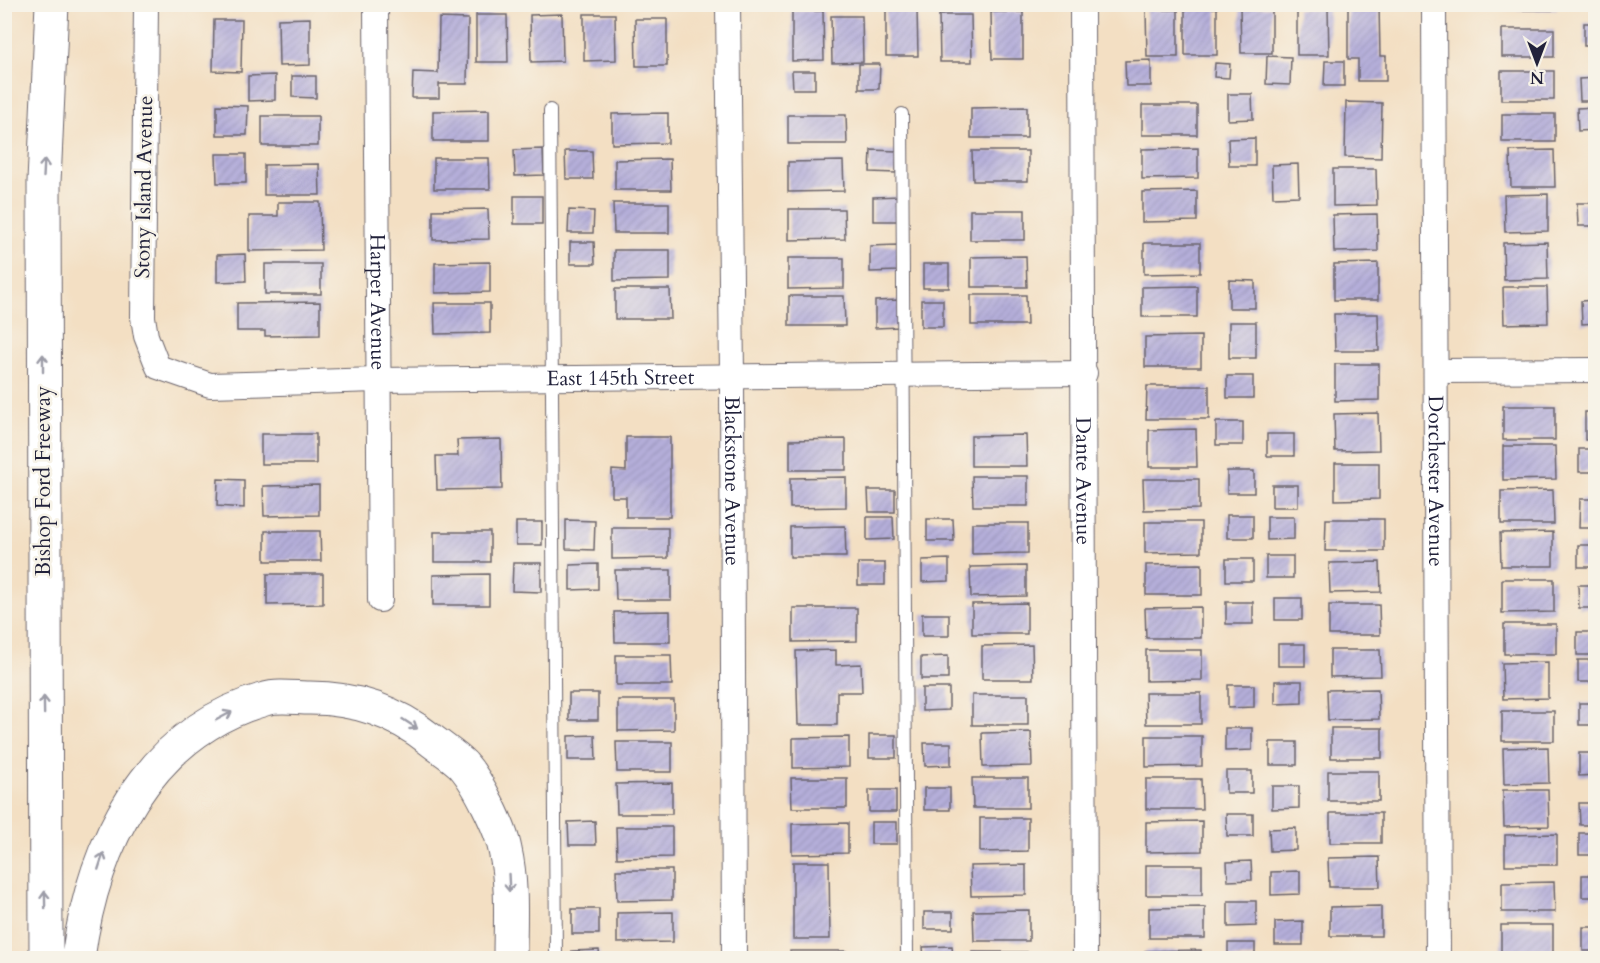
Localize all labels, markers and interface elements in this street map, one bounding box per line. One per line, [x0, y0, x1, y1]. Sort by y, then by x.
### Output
north arrow [1507, 33, 1567, 93]
text: N [1530, 66, 1544, 88]
street label: Stony Island Avenue [128, 95, 160, 279]
one-way arrow [39, 159, 50, 179]
street label: Harper Avenue [363, 234, 393, 370]
one-way arrow [37, 354, 49, 374]
street label: East 145th Street [546, 362, 695, 393]
street label: Bishop Ford Freeway [29, 386, 58, 576]
street label: Dorchester Avenue [1421, 395, 1451, 567]
street label: Blackstone Avenue [718, 396, 747, 566]
street label: Dante Avenue [1069, 417, 1098, 545]
one-way arrow [38, 696, 50, 716]
one-way arrow [215, 710, 232, 722]
one-way arrow [401, 719, 418, 731]
one-way arrow [96, 852, 107, 871]
one-way arrow [504, 872, 515, 892]
one-way arrow [40, 891, 51, 911]

